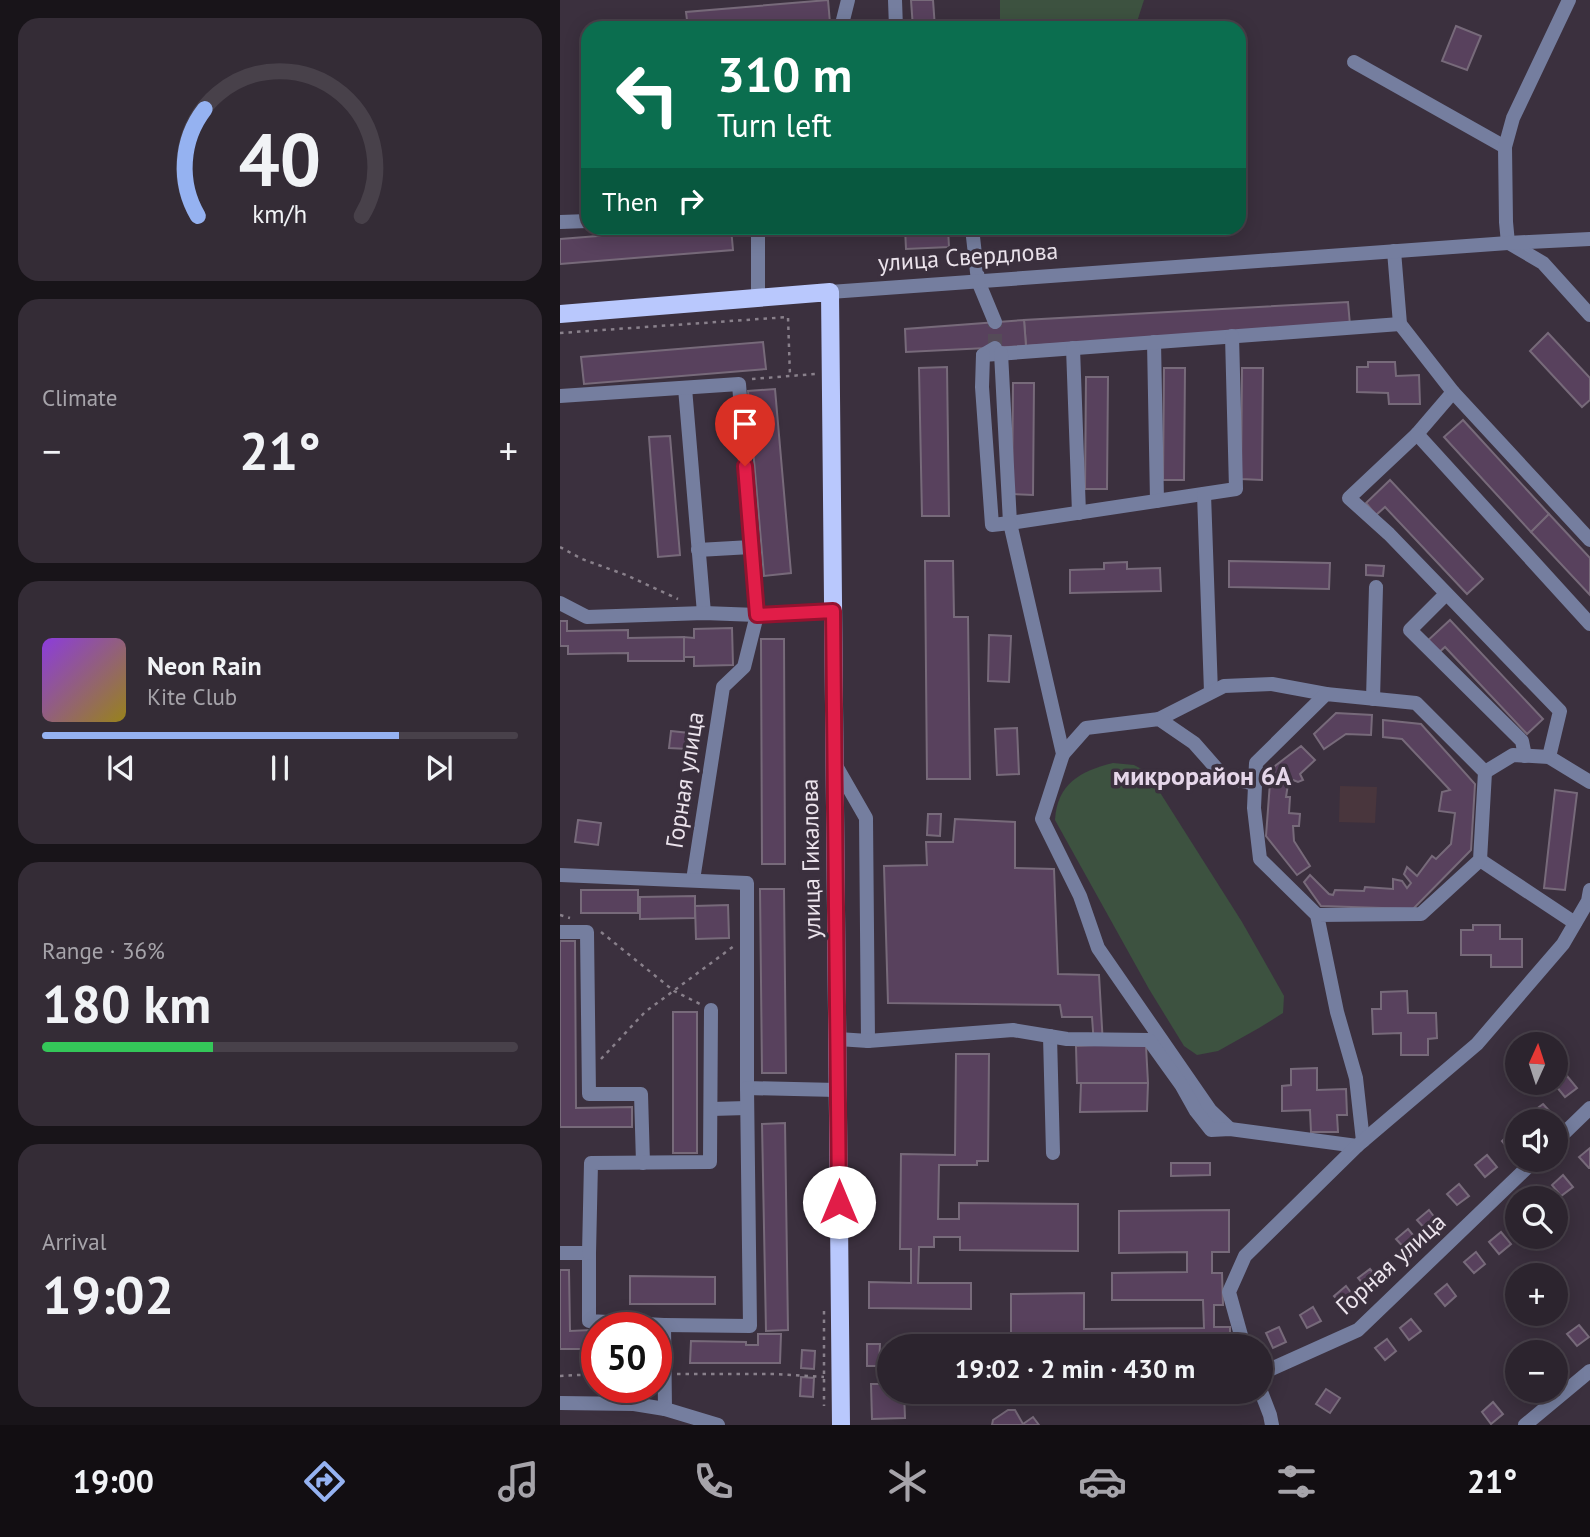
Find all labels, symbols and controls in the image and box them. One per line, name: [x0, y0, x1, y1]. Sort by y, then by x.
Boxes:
text: 310 m: [717, 42, 852, 106]
icon: left: [602, 49, 693, 140]
text: Turn left: [717, 104, 832, 146]
text: 40: [239, 112, 321, 206]
icon: right: [672, 182, 710, 220]
text: Then: [602, 185, 658, 218]
text: km/h: [253, 198, 307, 230]
street label: улица Свердлова: [877, 235, 1059, 278]
text: Climate: [42, 383, 117, 412]
pin: [715, 394, 775, 466]
icon: arrive: [726, 405, 764, 443]
text: 21°: [239, 417, 321, 484]
text: −: [42, 426, 61, 475]
text: +: [499, 426, 518, 475]
text: Neon Rain: [147, 649, 262, 682]
text: Kite Club: [147, 682, 237, 711]
street label: Горная улица: [658, 710, 711, 850]
icon: previous: [102, 749, 140, 787]
icon: pause: [261, 749, 299, 787]
icon: next: [420, 749, 458, 787]
district label: микрорайон 6А: [1113, 759, 1291, 792]
street label: улица Гикалова: [794, 778, 827, 940]
text: Range · 36%: [42, 936, 165, 965]
text: 180 km: [42, 970, 211, 1037]
north arrow: [1505, 1032, 1568, 1096]
map controls: [1505, 1032, 1568, 1403]
button: sound: [1505, 1109, 1568, 1172]
position arrow: [802, 1165, 876, 1239]
button: search: [1505, 1186, 1568, 1249]
street label: Горная улица: [1329, 1206, 1452, 1321]
text: Arrival: [42, 1227, 106, 1256]
text: 19:02: [42, 1261, 174, 1328]
button: +: [1505, 1263, 1568, 1326]
speed limit sign: 50: [581, 1312, 672, 1403]
button: −: [1505, 1340, 1568, 1403]
text: 19:02 · 2 min · 430 m: [955, 1352, 1195, 1385]
icon: directions: [300, 1457, 349, 1506]
icon: music: [494, 1457, 543, 1506]
icon: phone: [689, 1457, 738, 1506]
icon: climate: [883, 1457, 932, 1506]
icon: car: [1078, 1457, 1127, 1506]
icon: filters: [1272, 1457, 1321, 1506]
text: 19:00: [73, 1460, 154, 1502]
text: 21°: [1467, 1460, 1517, 1502]

